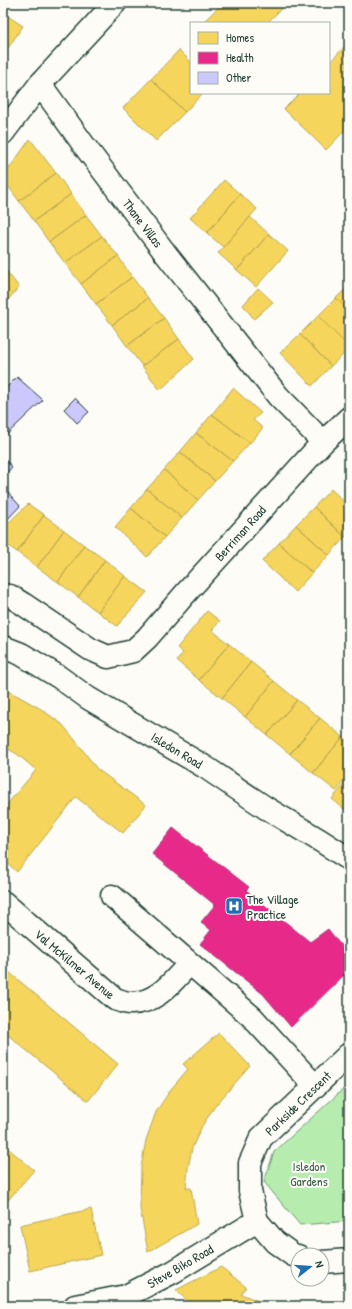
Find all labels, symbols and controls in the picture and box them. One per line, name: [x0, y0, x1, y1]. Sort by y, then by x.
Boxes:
legend: [190, 22, 330, 94]
text: Homes: [226, 29, 254, 46]
text: Health: [226, 49, 253, 66]
text: Other: [226, 69, 252, 86]
street label: Thane Villas: [119, 195, 167, 251]
street label: Berriman Road: [210, 501, 270, 565]
street label: Isledon Road: [148, 728, 206, 772]
place label: The Village Practice: [247, 890, 299, 923]
hospital icon: The Village Practice: [224, 896, 244, 916]
street label: Val McKilmer Avenue: [31, 925, 119, 1003]
street label: Parkside Crescent: [261, 1066, 335, 1139]
park label: Isledon Gardens: [290, 1157, 328, 1190]
street label: Steve Biko Road: [144, 1240, 216, 1292]
north arrow: [290, 1247, 330, 1287]
text: N: [312, 1259, 327, 1269]

